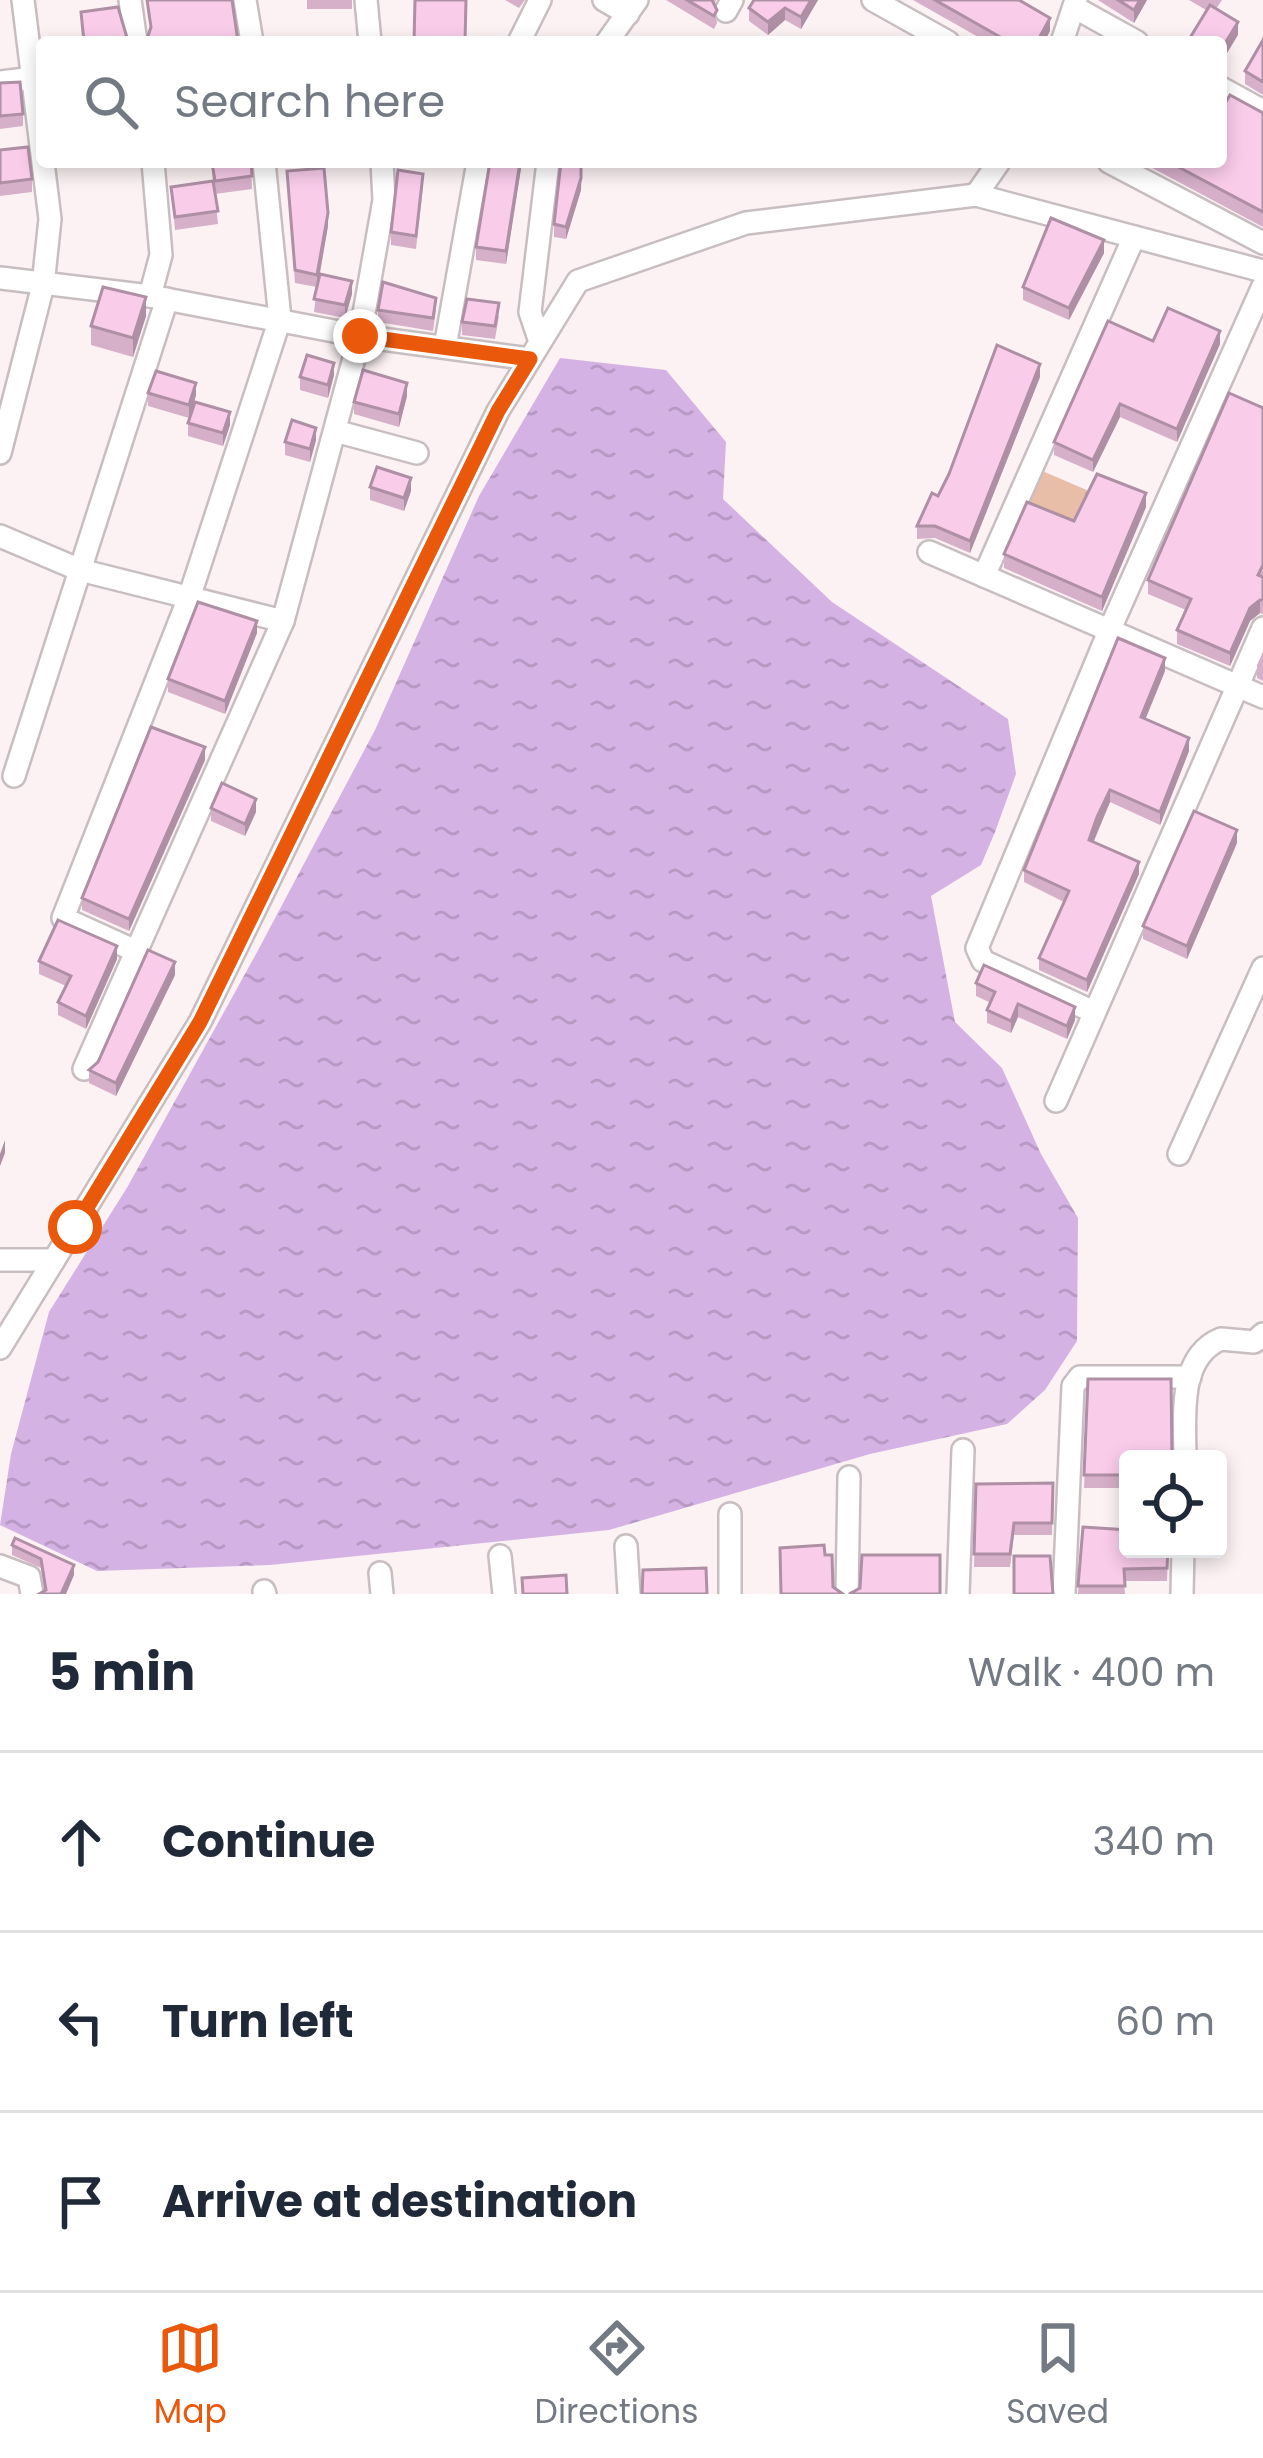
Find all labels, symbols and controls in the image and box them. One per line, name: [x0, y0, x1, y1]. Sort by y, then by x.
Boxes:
search box: [36, 36, 1227, 168]
icon: search: [78, 69, 144, 135]
text: Search here: [174, 70, 445, 133]
route end: [333, 309, 387, 363]
route start: [48, 1200, 102, 1254]
map controls: [1119, 1450, 1227, 1558]
button: locate: [1119, 1450, 1227, 1558]
text: 5 min: [48, 1636, 195, 1708]
text: Walk · 400 m: [968, 1645, 1215, 1700]
icon: ahead: [48, 1809, 114, 1875]
text: Continue: [162, 1810, 375, 1873]
text: 340 m: [1092, 1814, 1215, 1869]
icon: left: [48, 1989, 114, 2055]
text: Turn left: [162, 1990, 354, 2053]
text: 60 m: [1115, 1994, 1215, 2049]
icon: arrive: [48, 2169, 114, 2235]
text: Arrive at destination: [162, 2170, 637, 2233]
tab: Map: [154, 2315, 227, 2437]
tab: Directions: [535, 2315, 698, 2437]
tab: Saved: [1006, 2315, 1109, 2437]

